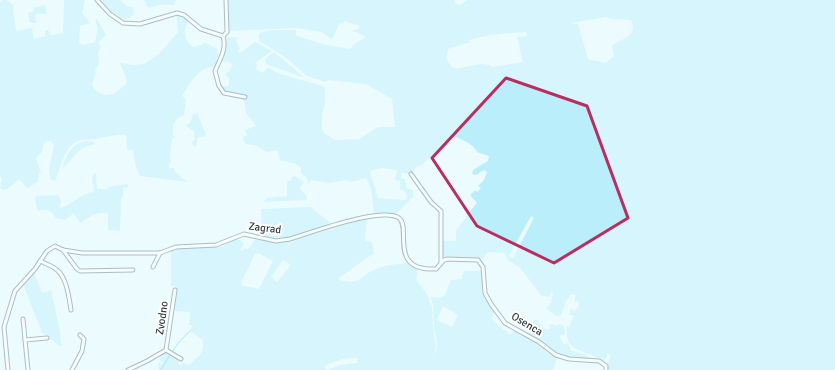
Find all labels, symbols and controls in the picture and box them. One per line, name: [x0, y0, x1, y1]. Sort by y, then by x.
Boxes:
street label: Zagrad: [248, 220, 282, 236]
street label: Zvodno: [153, 300, 171, 336]
street label: Osenca: [509, 310, 545, 339]

